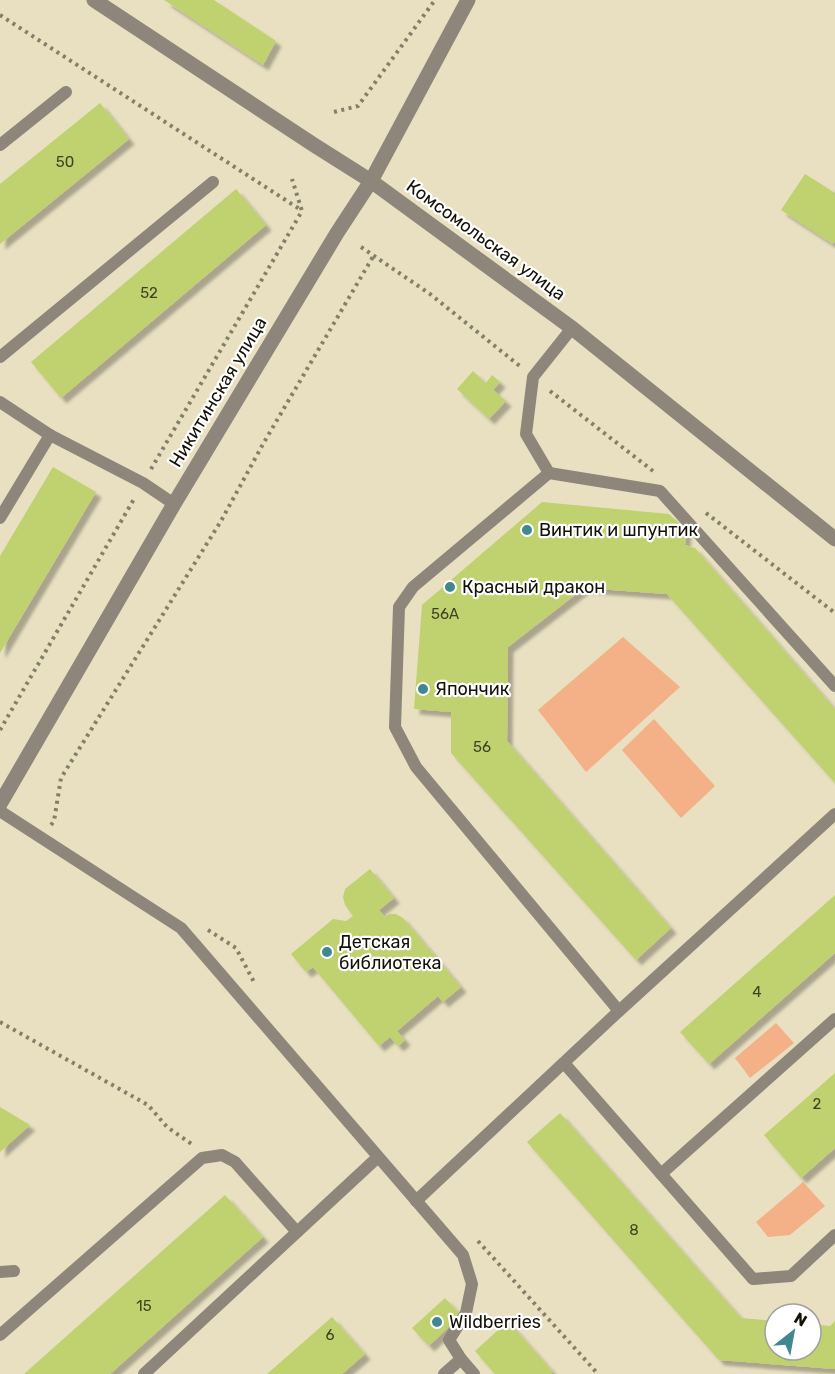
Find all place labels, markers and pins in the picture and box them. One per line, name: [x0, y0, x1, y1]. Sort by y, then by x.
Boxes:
place label: Винтик и шпунтик: [539, 519, 698, 541]
marker: Винтик и шпунтик: [520, 523, 534, 537]
place label: Красный дракон: [462, 576, 605, 598]
marker: Красный дракон: [443, 580, 457, 594]
place label: Япончик: [435, 678, 510, 700]
marker: Япончик: [416, 682, 430, 696]
place label: Детская библиотека: [339, 931, 442, 974]
marker: Детская библиотека: [320, 945, 334, 959]
place label: Wildberries: [449, 1311, 541, 1333]
marker: Wildberries: [430, 1315, 444, 1329]

